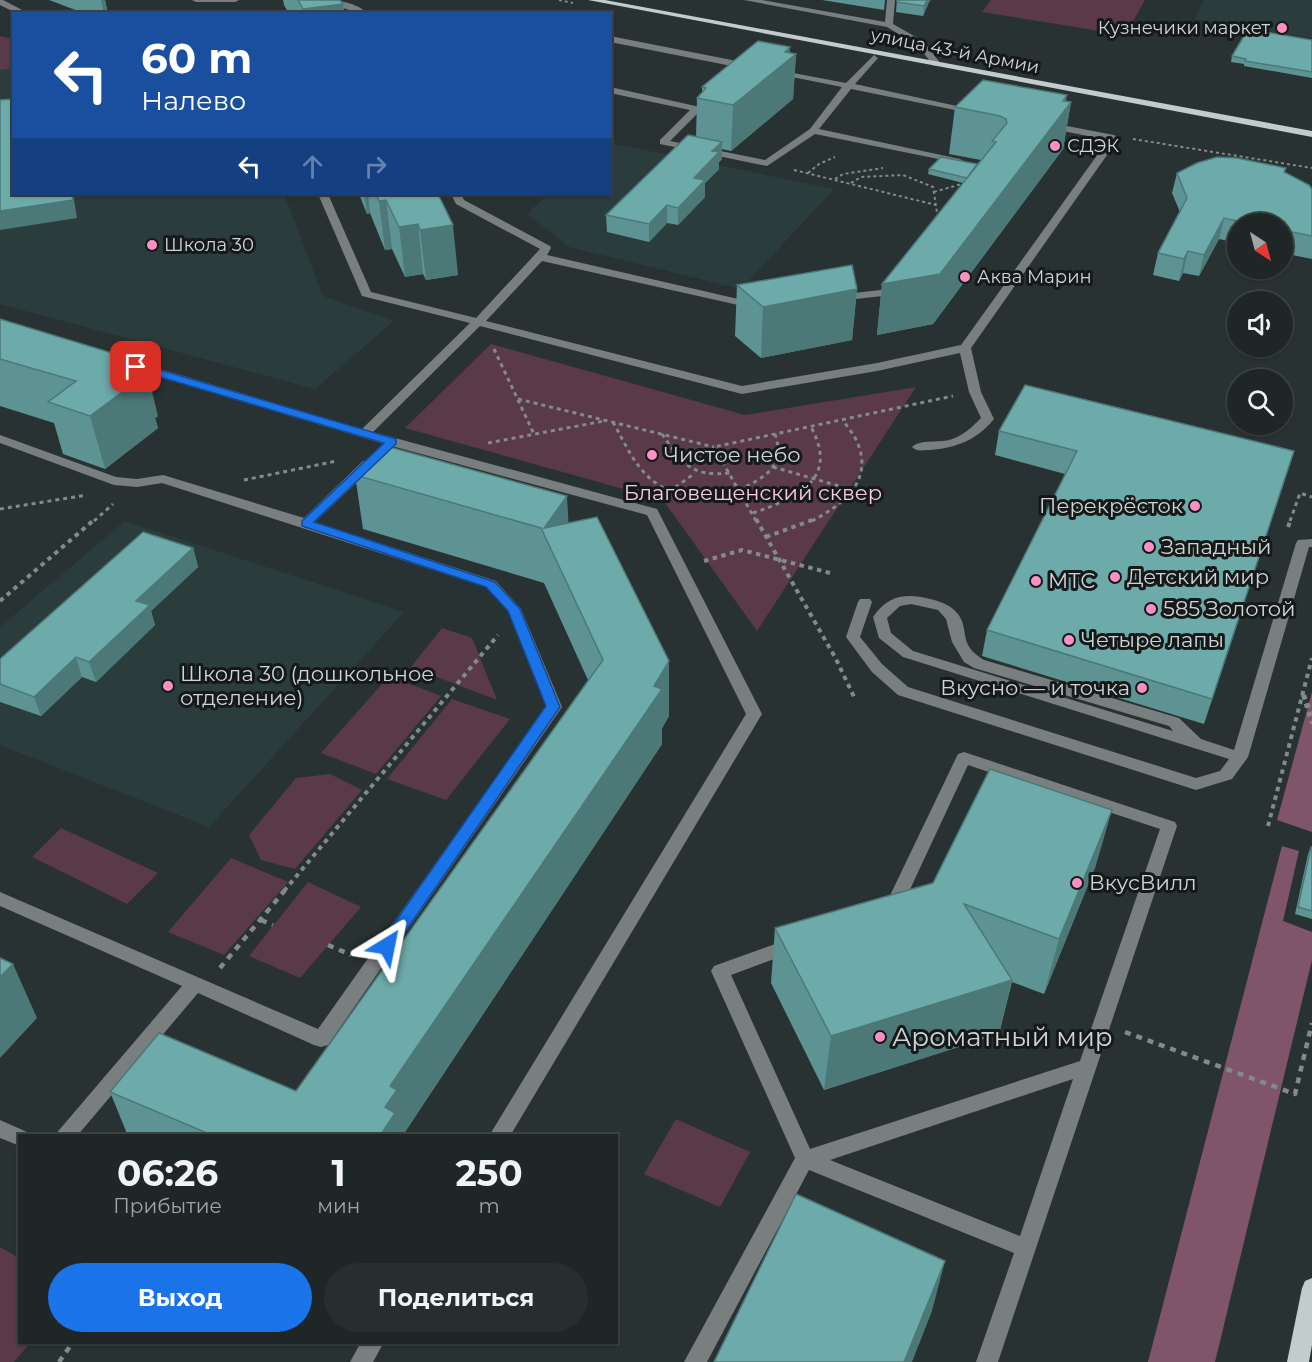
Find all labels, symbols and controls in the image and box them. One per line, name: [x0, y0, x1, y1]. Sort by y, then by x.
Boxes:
place label: Кузнечики маркет: [1098, 17, 1270, 39]
marker: Кузнечики маркет: [1275, 21, 1289, 35]
street label: улица 43-й Армии: [868, 24, 1041, 78]
text: 60 m: [141, 32, 252, 84]
icon: left: [42, 36, 120, 114]
text: Налево: [141, 84, 246, 117]
place label: СДЭК: [1067, 135, 1120, 157]
marker: СДЭК: [1048, 139, 1062, 153]
icon: left: [233, 150, 266, 183]
icon: ahead: [296, 150, 329, 183]
icon: right: [359, 150, 392, 183]
north arrow: [1227, 213, 1293, 279]
map controls: [1227, 213, 1293, 435]
place label: Школа 30: [164, 234, 254, 256]
marker: Школа 30: [145, 238, 159, 252]
place label: Аква Марин: [977, 266, 1092, 288]
marker: Аква Марин: [958, 270, 972, 284]
button: sound: [1227, 291, 1293, 357]
pin: [110, 341, 161, 392]
icon: arrive: [119, 350, 152, 383]
button: search: [1227, 369, 1293, 435]
place label: Чистое небо: [664, 442, 801, 467]
marker: Чистое небо: [645, 448, 659, 462]
park label: Благовещенский сквер: [624, 480, 882, 505]
place label: Перекрёсток: [1039, 493, 1183, 518]
marker: Перекрёсток: [1188, 499, 1202, 513]
place label: Западный: [1161, 534, 1271, 559]
marker: Западный: [1142, 540, 1156, 554]
place label: Детский мир: [1127, 564, 1269, 589]
place label: МТС: [1048, 568, 1095, 593]
marker: Детский мир: [1108, 570, 1122, 584]
marker: МТС: [1029, 574, 1043, 588]
place label: 585 Золотой: [1163, 596, 1295, 621]
marker: 585 Золотой: [1144, 602, 1158, 616]
place label: Четыре лапы: [1081, 627, 1224, 652]
marker: Четыре лапы: [1062, 633, 1076, 647]
place label: Школа 30 (дошкольное отделение): [180, 661, 434, 710]
place label: Вкусно — и точка: [940, 675, 1130, 700]
marker: Школа 30 (дошкольное отделение): [161, 679, 175, 693]
marker: Вкусно — и точка: [1135, 681, 1149, 695]
place label: ВкусВилл: [1089, 870, 1196, 895]
marker: ВкусВилл: [1070, 876, 1084, 890]
position arrow: [355, 914, 419, 978]
place label: Ароматный мир: [892, 1021, 1113, 1053]
marker: Ароматный мир: [873, 1030, 887, 1044]
text: 06:26: [117, 1151, 218, 1195]
text: 1: [332, 1151, 346, 1195]
text: 250: [456, 1151, 523, 1195]
text: Прибытие: [113, 1194, 222, 1218]
text: мин: [317, 1194, 360, 1218]
text: m: [478, 1194, 500, 1218]
button: Выход: [48, 1263, 312, 1332]
button: Поделиться: [324, 1263, 588, 1332]

